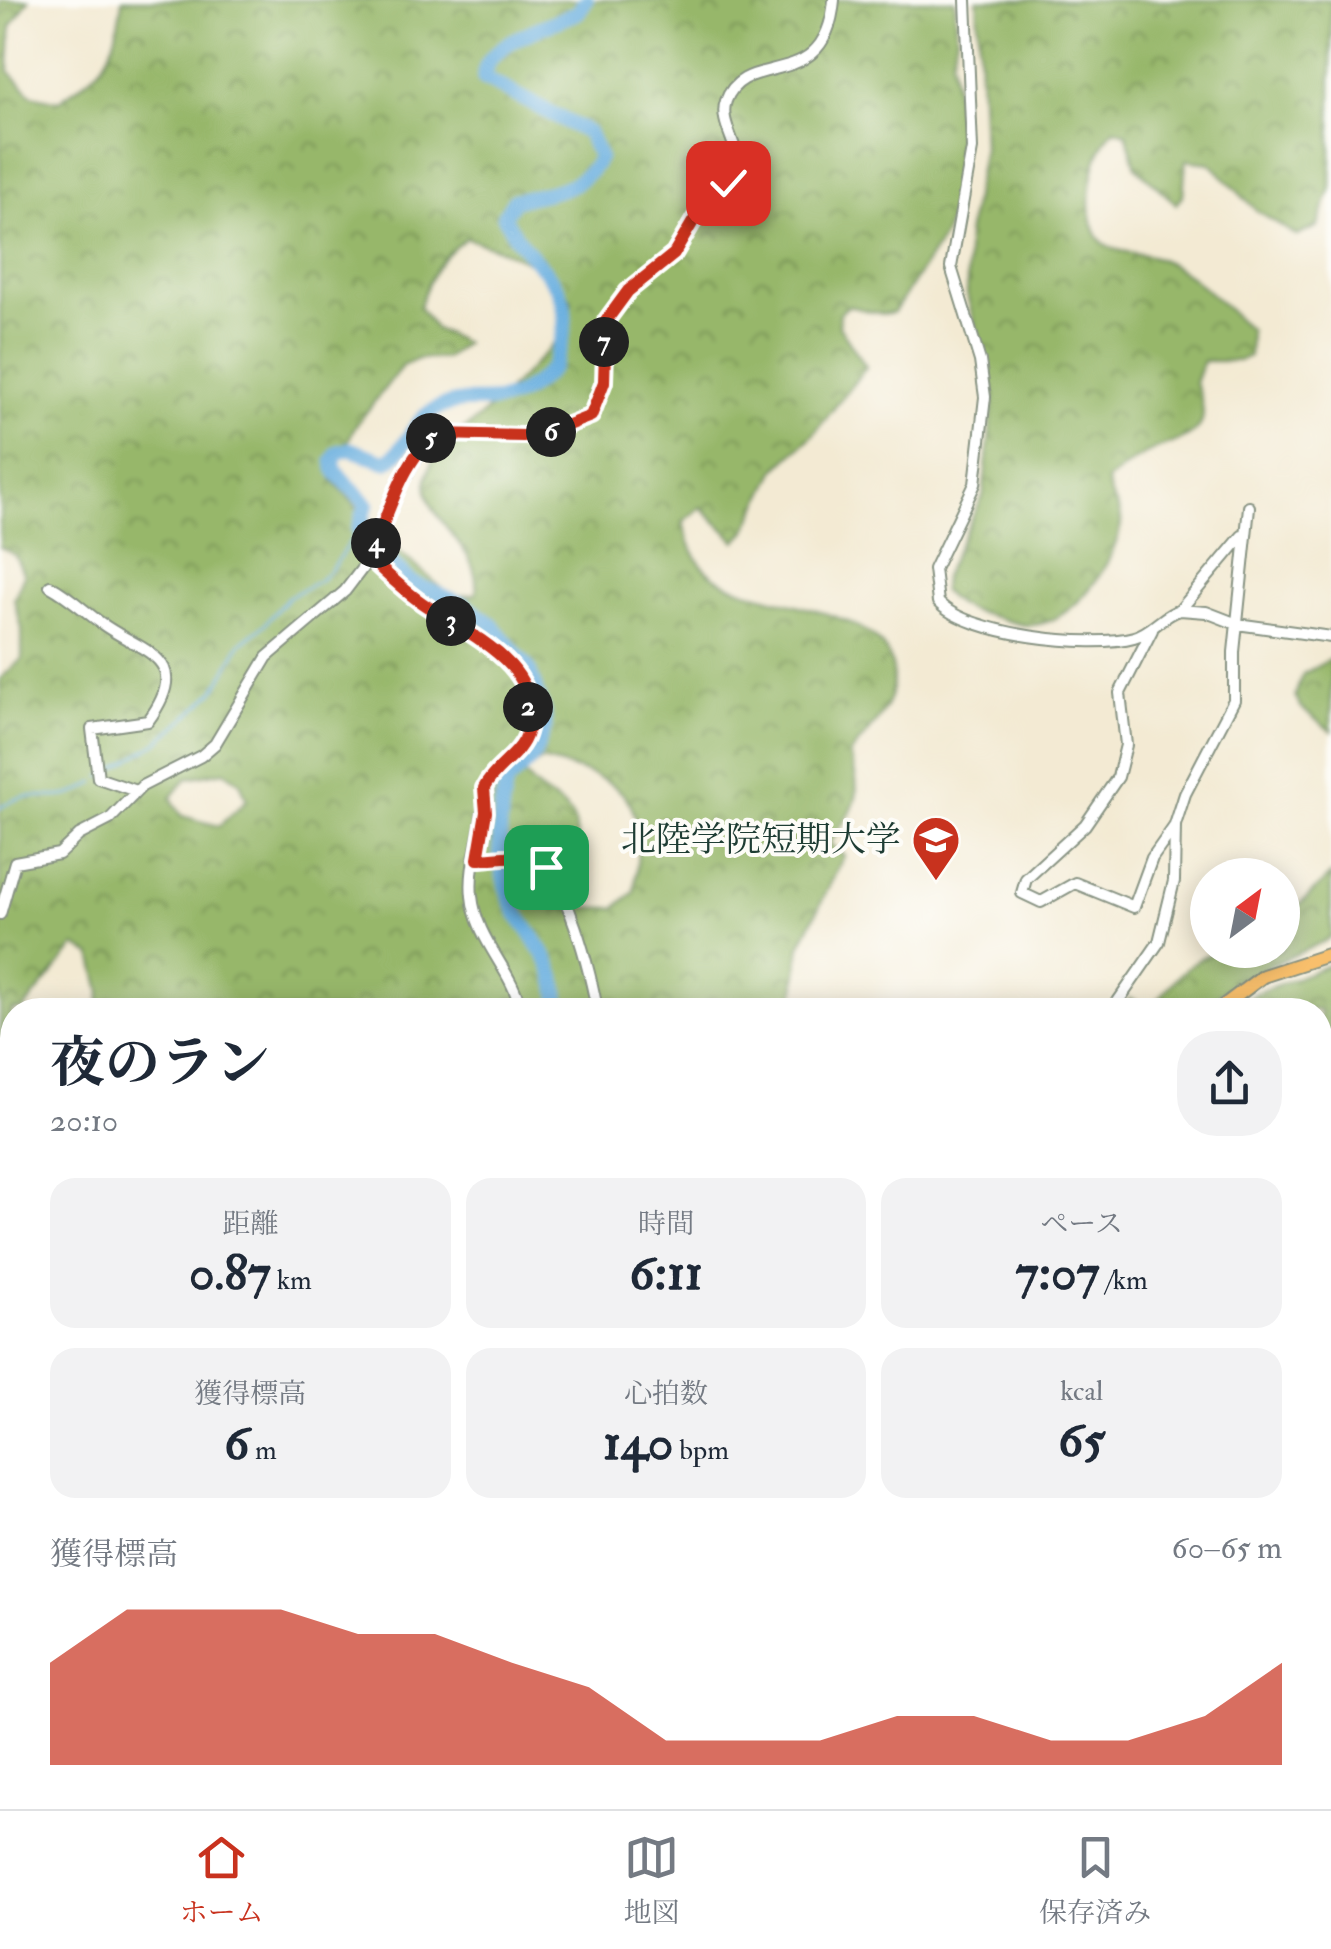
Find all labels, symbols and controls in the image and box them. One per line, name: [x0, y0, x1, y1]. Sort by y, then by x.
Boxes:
pin: [686, 141, 771, 226]
icon: check: [701, 156, 756, 211]
pin: 7: [579, 317, 629, 367]
text: 7: [598, 324, 610, 359]
pin: 6: [526, 407, 576, 457]
pin: 5: [406, 413, 456, 463]
text: 6: [544, 414, 558, 449]
text: 5: [425, 420, 437, 455]
pin: 4: [351, 518, 401, 568]
text: 4: [368, 525, 384, 560]
pin: 3: [426, 596, 476, 646]
text: 3: [446, 603, 456, 638]
pin: 2: [503, 682, 553, 732]
text: 2: [521, 689, 535, 724]
school or university icon: 北陸学院短期大学: [910, 814, 962, 882]
place label: 北陸学院短期大学: [621, 818, 901, 862]
pin: [504, 825, 589, 910]
icon: arrive: [519, 840, 574, 895]
north arrow: [1190, 858, 1300, 968]
map controls: [1190, 858, 1300, 968]
text: 夜のラン: [50, 1029, 270, 1098]
button: share: [1177, 1031, 1282, 1136]
text: 20:10: [50, 1101, 118, 1141]
text: 距離: [222, 1207, 278, 1242]
text: 時間: [638, 1207, 694, 1242]
text: ペース: [1040, 1207, 1123, 1242]
text: 0.87: [189, 1242, 271, 1305]
text: 6:11: [629, 1242, 703, 1305]
text: 7:07: [1016, 1242, 1100, 1305]
text: km: [271, 1263, 312, 1298]
text: /km: [1100, 1263, 1148, 1298]
text: kcal: [1060, 1374, 1103, 1409]
text: 獲得標高: [194, 1377, 306, 1412]
text: 心拍数: [624, 1377, 708, 1412]
text: 65: [1058, 1409, 1105, 1472]
text: 6: [224, 1412, 249, 1475]
text: 140: [603, 1412, 673, 1475]
text: m: [249, 1433, 277, 1468]
text: bpm: [673, 1433, 729, 1468]
text: 60–65 m: [1172, 1528, 1282, 1568]
text: 獲得標高: [50, 1535, 178, 1575]
tab: ホーム: [180, 1830, 264, 1931]
tab: 地図: [623, 1830, 679, 1931]
tab: 保存済み: [1039, 1830, 1151, 1931]

